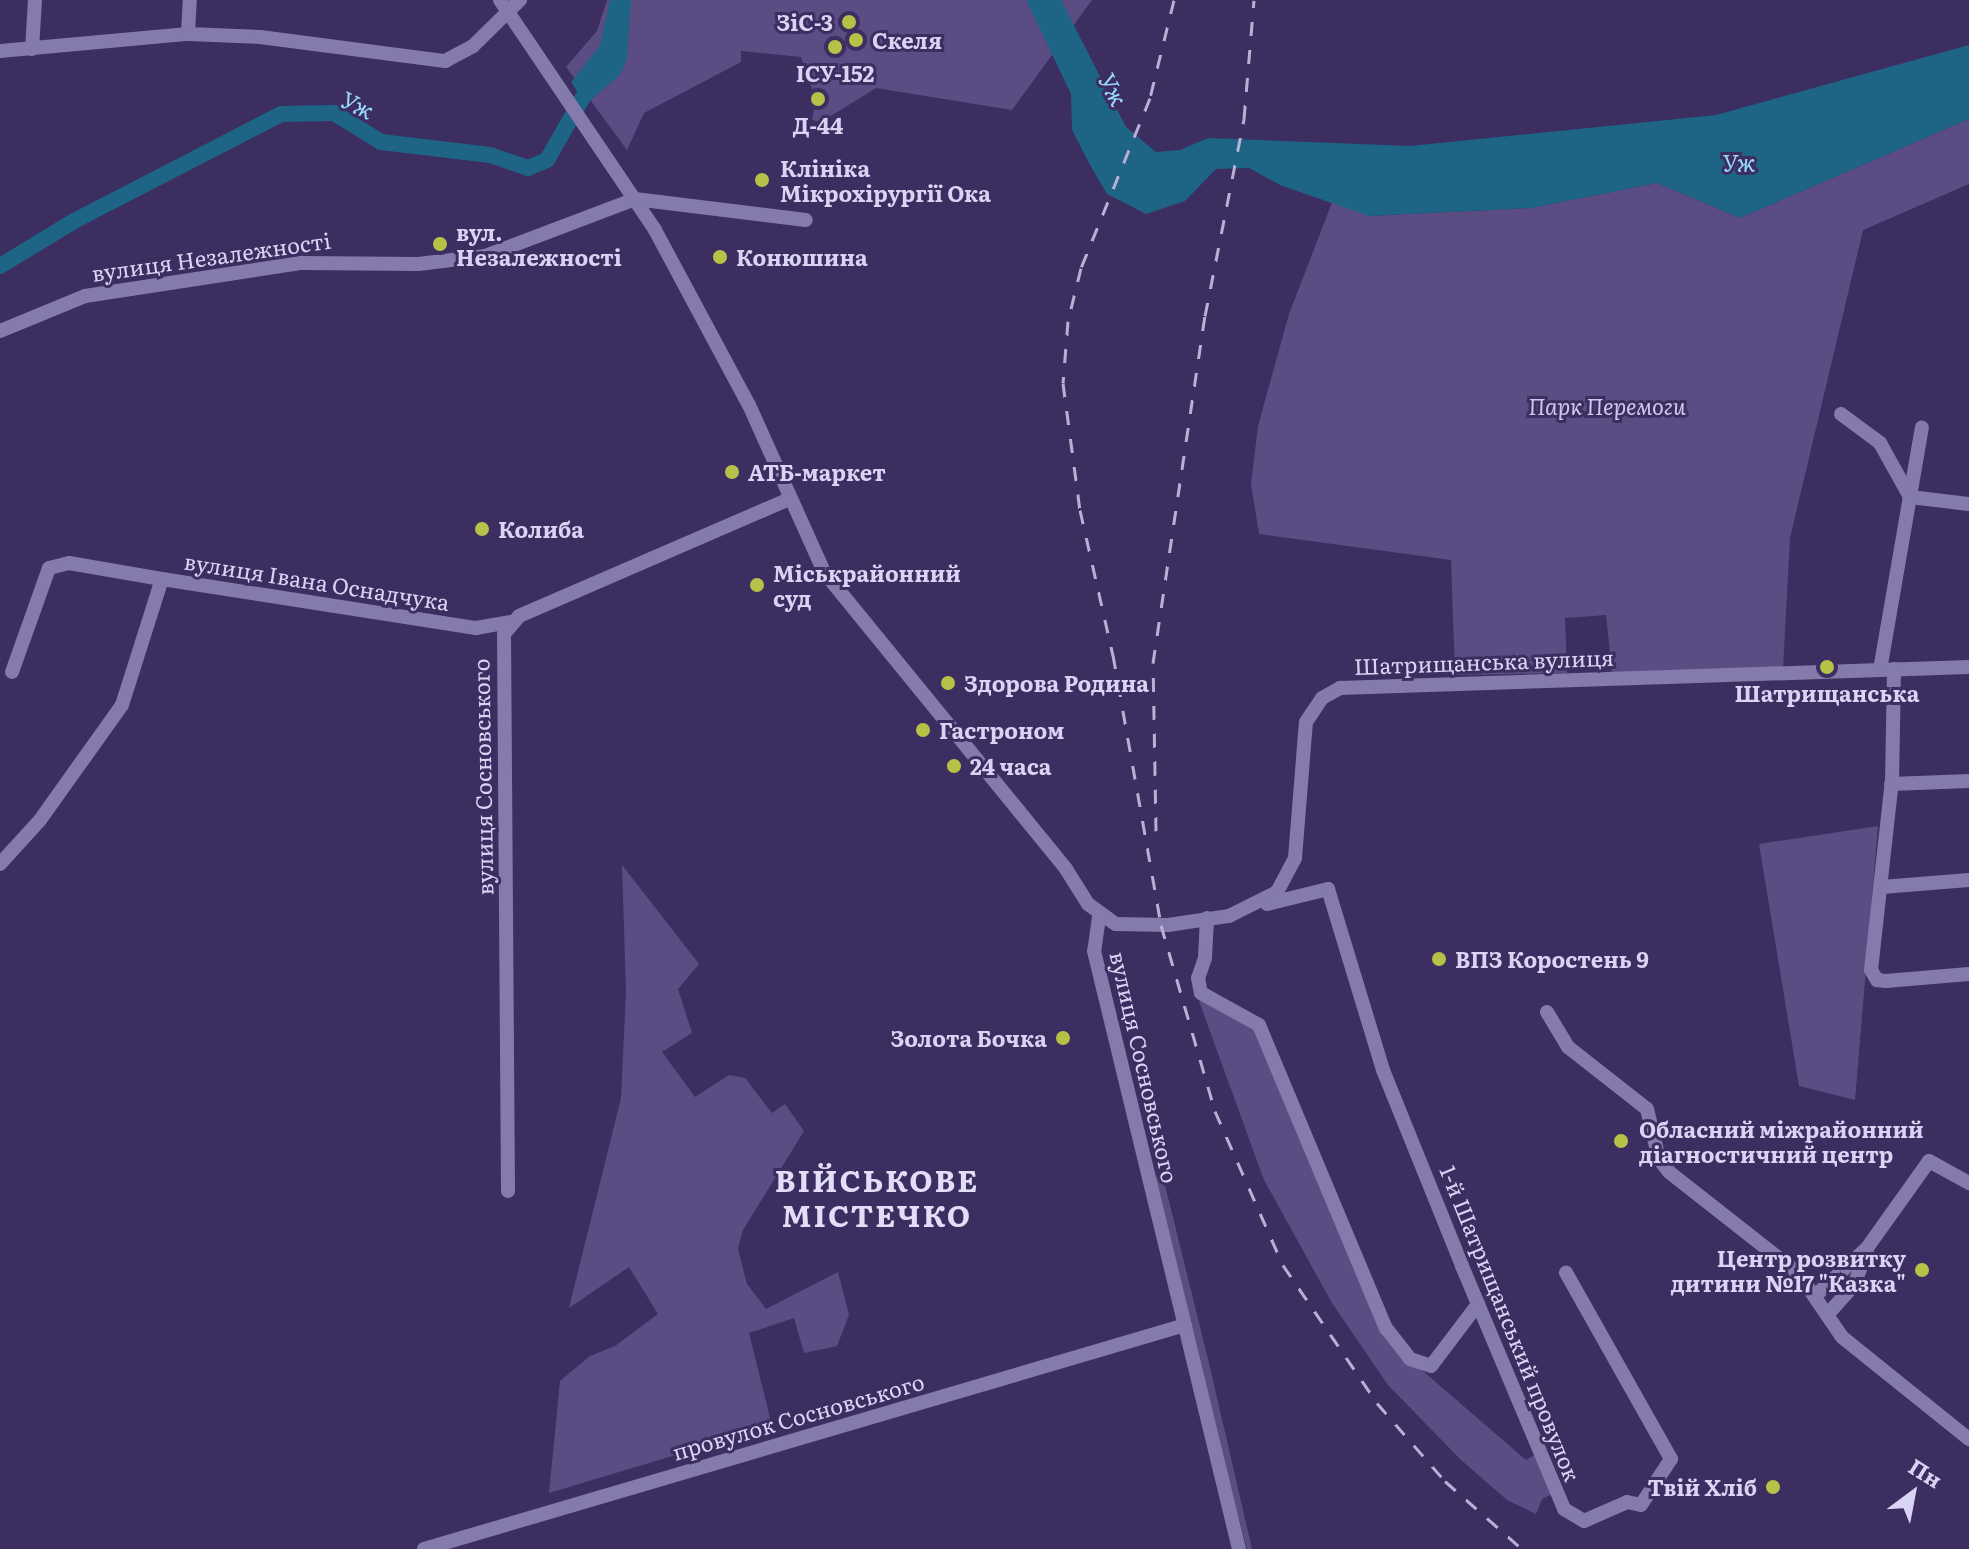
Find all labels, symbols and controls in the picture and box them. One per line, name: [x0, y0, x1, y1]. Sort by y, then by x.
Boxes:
place label: ЗіС-3: [777, 9, 833, 35]
marker: ЗіС-3: [840, 13, 858, 31]
place label: Скеля: [872, 27, 942, 53]
marker: Скеля: [847, 31, 865, 49]
marker: ІСУ-152: [826, 38, 844, 56]
place label: ІСУ-152: [796, 60, 874, 86]
water label: Уж: [1094, 68, 1134, 110]
water label: Уж: [337, 84, 379, 124]
marker: Д-44: [809, 90, 827, 108]
place label: Д-44: [793, 112, 843, 138]
water label: Уж: [1723, 148, 1755, 176]
place label: Клініка Мікрохірургії Ока: [780, 154, 991, 206]
marker: Клініка Мікрохірургії Ока: [751, 169, 773, 191]
place label: вул. Незалежності: [456, 218, 622, 270]
street label: вулиця Незалежності: [90, 226, 332, 286]
marker: вул. Незалежності: [431, 235, 449, 253]
place label: Конюшина: [736, 244, 868, 270]
marker: Конюшина: [711, 248, 729, 266]
park label: Парк Перемоги: [1528, 393, 1686, 419]
place label: АТБ-маркет: [748, 459, 886, 485]
marker: АТБ-маркет: [723, 463, 741, 481]
place label: Колиба: [498, 516, 584, 542]
marker: Колиба: [473, 520, 491, 538]
street label: вулиця Івана Оснадчука: [182, 547, 452, 615]
place label: Міськрайонний суд: [773, 559, 961, 610]
marker: Міськрайонний суд: [748, 576, 766, 594]
street label: Шатрищанська вулиця: [1354, 643, 1614, 679]
street label: вулиця Сосновського: [467, 658, 497, 896]
marker: Шатрищанська: [1818, 658, 1836, 676]
place label: Здорова Родина: [964, 670, 1149, 696]
marker: Здорова Родина: [939, 674, 957, 692]
place label: Шатрищанська: [1735, 680, 1919, 706]
place label: Гастроном: [939, 717, 1064, 743]
marker: Гастроном: [914, 721, 932, 739]
place label: 24 часа: [970, 753, 1052, 779]
marker: 24 часа: [945, 757, 963, 775]
place label: ВПЗ Коростень 9: [1455, 946, 1649, 972]
street label: вулиця Сосновського: [1106, 949, 1184, 1185]
marker: ВПЗ Коростень 9: [1430, 950, 1448, 968]
place label: Золота Бочка: [891, 1025, 1047, 1051]
marker: Золота Бочка: [1054, 1029, 1072, 1047]
place label: Обласний міжрайонний діагностичний центр: [1639, 1115, 1924, 1166]
marker: Обласний міжрайонний діагностичний центр: [1610, 1130, 1632, 1152]
district label: ВІЙСЬКОВЕ МІСТЕЧКО: [775, 1161, 979, 1232]
street label: 1-й Шатрищанський провулок: [1435, 1161, 1587, 1485]
place label: Центр розвитку дитини №17 "Казка": [1671, 1244, 1906, 1296]
marker: Центр розвитку дитини №17 "Казка": [1913, 1261, 1931, 1279]
street label: провулок Сосновського: [669, 1367, 927, 1465]
text: Пн: [1903, 1449, 1949, 1495]
north arrow: [1873, 1453, 1953, 1533]
place label: Твій Хліб: [1648, 1474, 1757, 1500]
marker: Твій Хліб: [1764, 1478, 1782, 1496]

